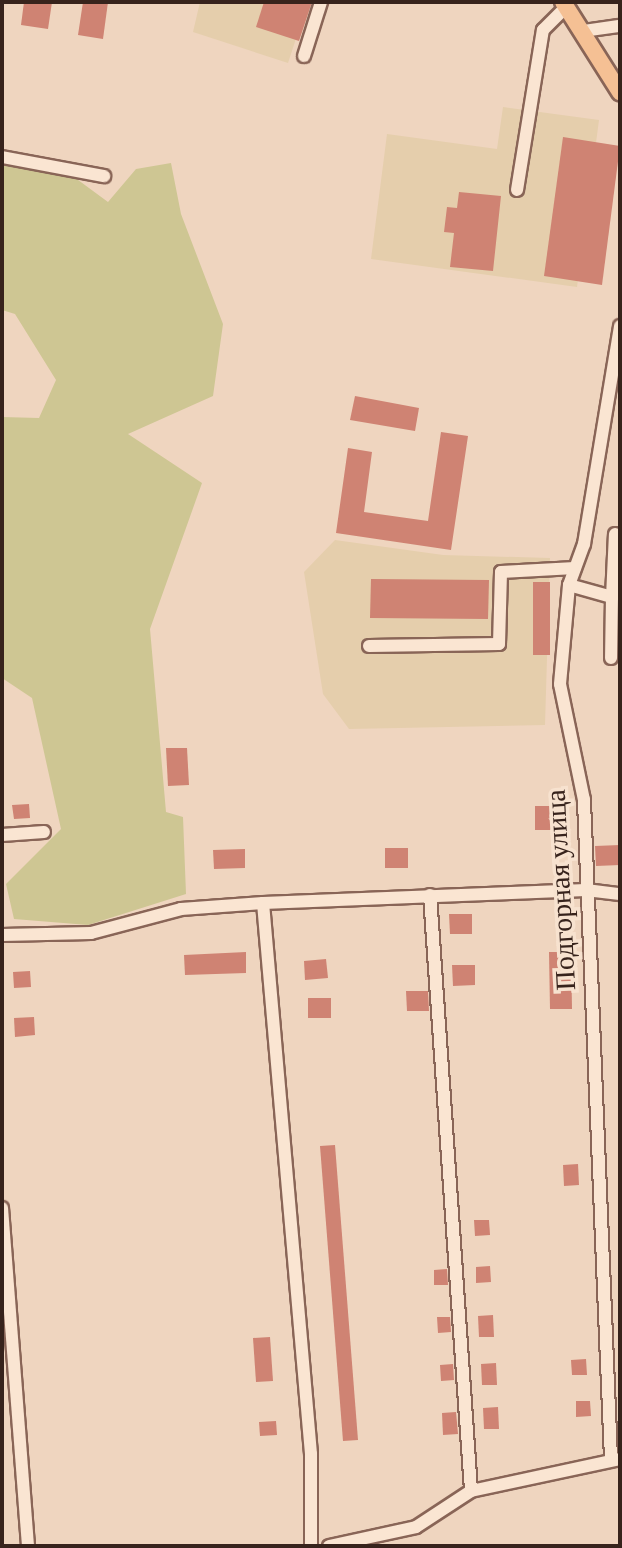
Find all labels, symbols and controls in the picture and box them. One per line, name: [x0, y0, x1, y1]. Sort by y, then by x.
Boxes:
street label: Подгорная улица: [539, 789, 583, 991]

